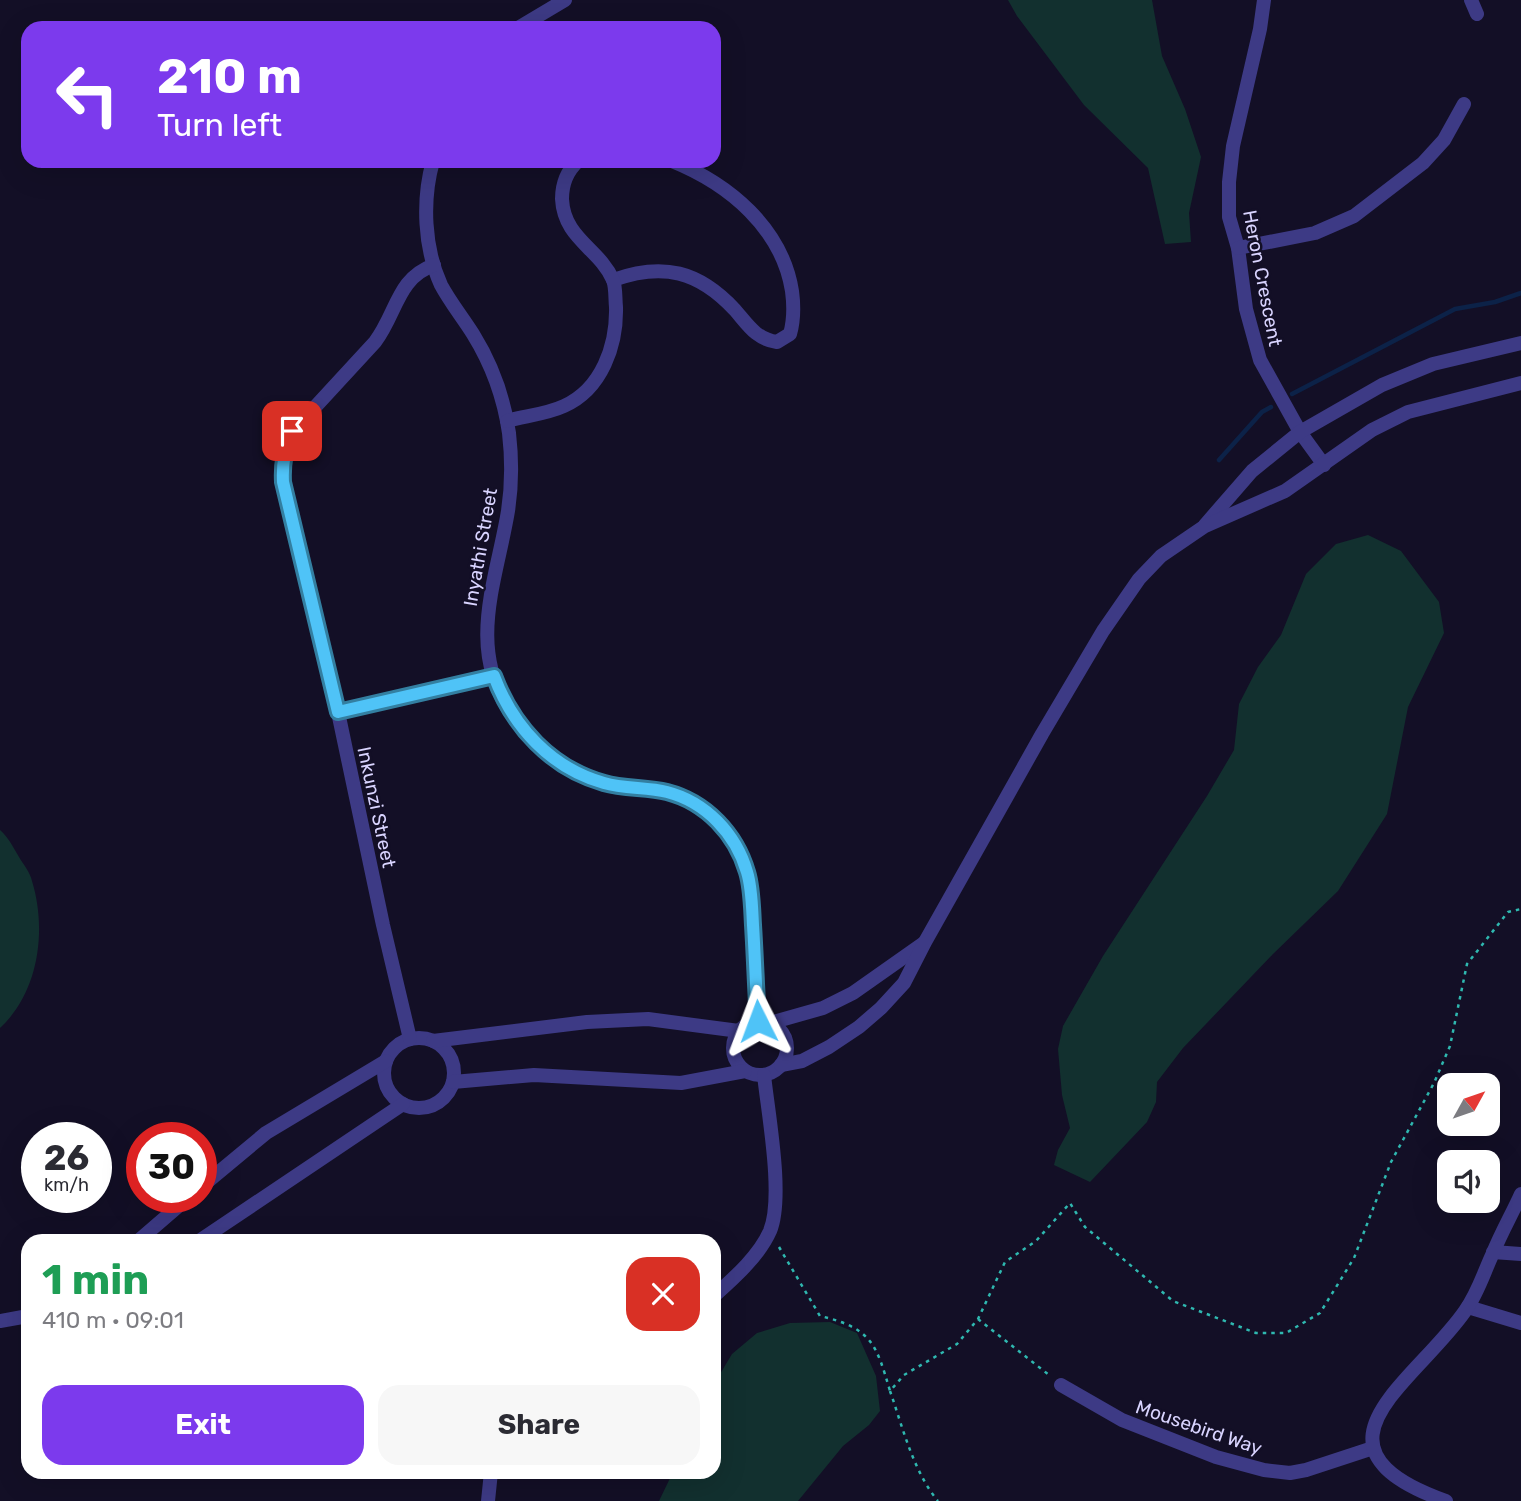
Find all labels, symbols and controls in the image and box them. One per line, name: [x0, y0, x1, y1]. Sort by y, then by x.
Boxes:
text: 210 m: [157, 47, 302, 105]
icon: left: [42, 49, 133, 140]
text: Turn left: [157, 106, 282, 144]
street label: Heron Crescent: [1238, 208, 1287, 349]
pin: [262, 401, 322, 461]
icon: arrive: [273, 412, 311, 450]
street label: Inyathi Street: [459, 485, 502, 608]
street label: Inkunzi Street: [352, 744, 401, 870]
position arrow: [721, 984, 795, 1058]
north arrow: [1437, 1073, 1500, 1136]
map controls: [1437, 1073, 1500, 1213]
speed limit sign: 30: [126, 1122, 217, 1213]
text: 26: [44, 1137, 89, 1179]
button: sound: [1437, 1150, 1500, 1213]
text: km/h: [44, 1174, 89, 1196]
text: 1 min: [42, 1255, 149, 1305]
button: close: [626, 1257, 700, 1331]
text: 410 m · 09:01: [42, 1306, 184, 1334]
button: Exit: [42, 1385, 364, 1465]
button: Share: [378, 1385, 700, 1465]
street label: Mousebird Way: [1133, 1395, 1265, 1460]

